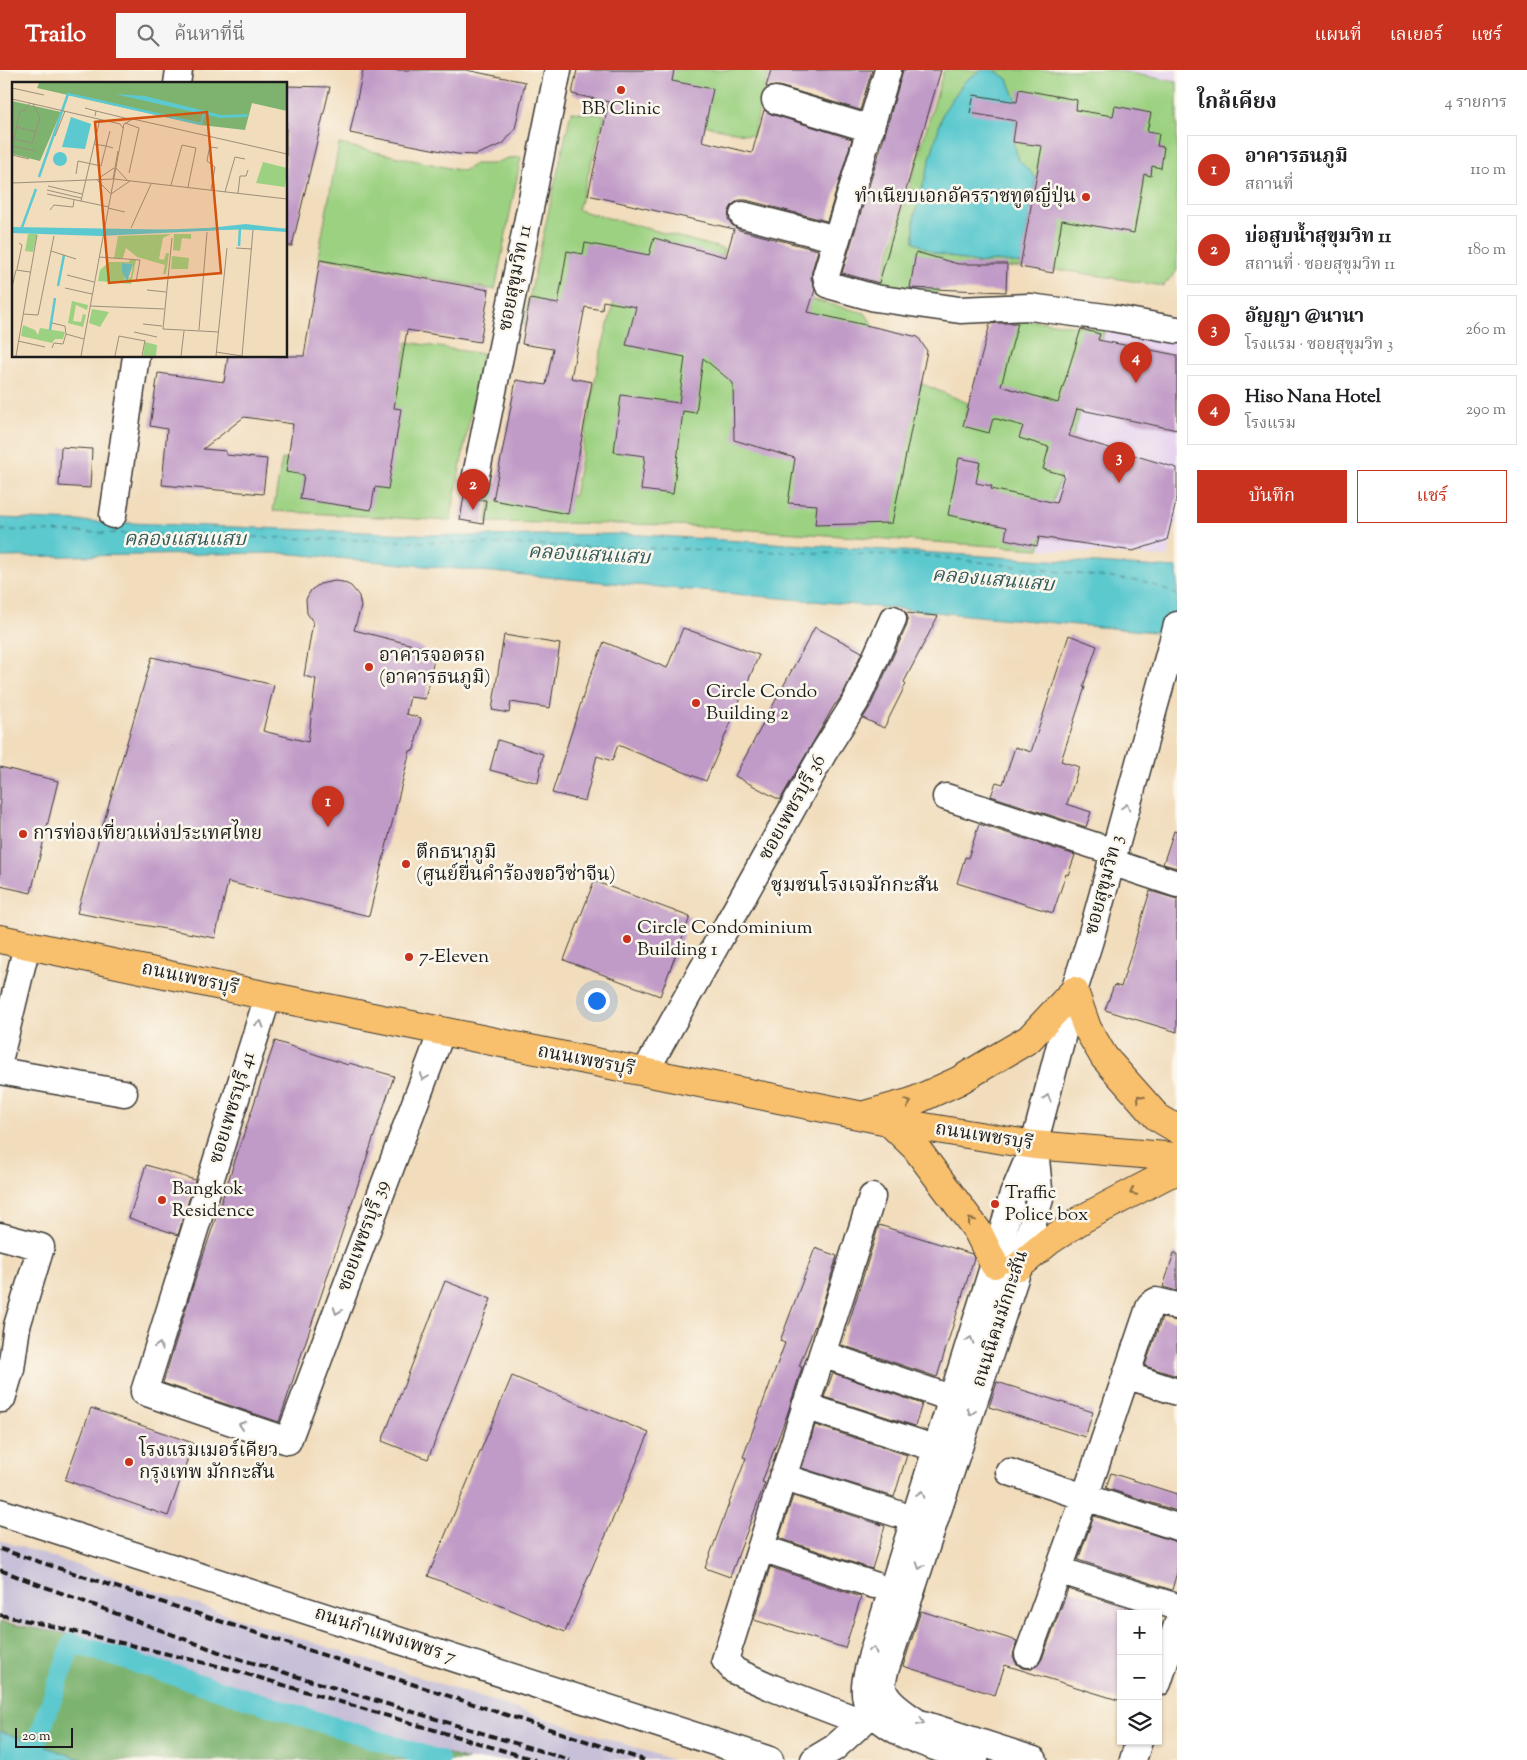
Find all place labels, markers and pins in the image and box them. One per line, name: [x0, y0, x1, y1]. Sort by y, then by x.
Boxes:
marker: BB Clinic: [615, 84, 627, 96]
place label: BB Clinic: [581, 96, 661, 123]
place label: ทำเนียบเอกอัครราชทูตญี่ปุ่น: [855, 181, 1076, 211]
marker: ทำเนียบเอกอัครราชทูตญี่ปุ่น: [1080, 191, 1092, 203]
pin: 4: [1120, 342, 1152, 383]
pin: 3: [1103, 442, 1135, 483]
pin: 2: [457, 469, 489, 510]
place label: อาคารจอดรถ (อาคารธนภูมิ): [379, 643, 491, 692]
marker: อาคารจอดรถ (อาคารธนภูมิ): [363, 661, 375, 673]
place label: Circle Condo Building 2: [706, 679, 817, 728]
marker: Circle Condo Building 2: [690, 697, 702, 709]
pin: 1: [312, 786, 344, 827]
place label: การท่องเที่ยวแห่งประเทศไทย: [33, 818, 262, 848]
marker: การท่องเที่ยวแห่งประเทศไทย: [17, 828, 29, 840]
place label: ตึกธนาภูมิ (ศูนย์ยื่นคำร้องขอวีซ่าจีน): [416, 840, 616, 889]
marker: ตึกธนาภูมิ (ศูนย์ยื่นคำร้องขอวีซ่าจีน): [400, 858, 412, 870]
place label: Circle Condominium Building 1: [637, 915, 813, 964]
marker: Circle Condominium Building 1: [621, 933, 633, 945]
place label: 7-Eleven: [419, 944, 489, 971]
marker: 7-Eleven: [403, 951, 415, 963]
place label: Bangkok Residence: [172, 1176, 255, 1225]
place label: Traffic Police box: [1005, 1180, 1088, 1229]
marker: Bangkok Residence: [156, 1194, 168, 1206]
marker: Traffic Police box: [989, 1198, 1001, 1210]
place label: โรงแรมเมอร์เคียว กรุงเทพ มักกะสัน: [138, 1435, 278, 1487]
marker: โรงแรมเมอร์เคียว กรุงเทพ มักกะสัน: [123, 1456, 135, 1468]

